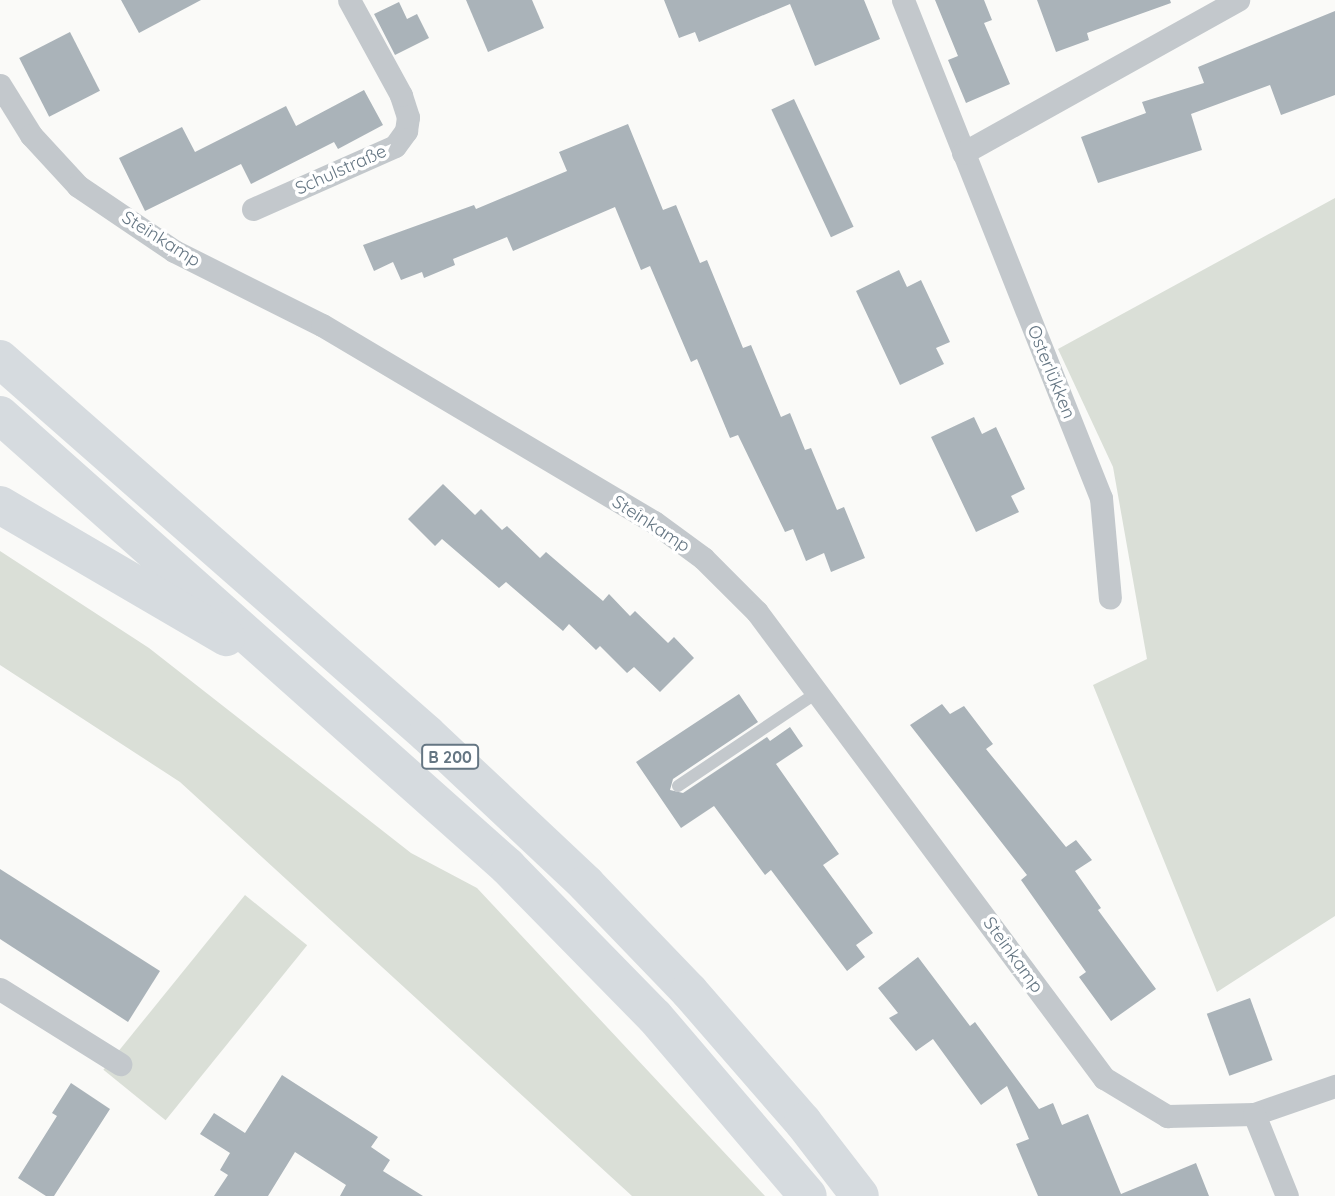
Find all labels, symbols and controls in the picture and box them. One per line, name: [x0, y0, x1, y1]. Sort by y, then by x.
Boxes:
street label: Schulstraße: [292, 140, 390, 200]
street label: Steinkamp: [118, 206, 204, 272]
street label: Osterlükken: [1022, 322, 1080, 422]
street label: Steinkamp: [608, 491, 694, 557]
road number: B 200: [420, 744, 480, 770]
street label: Steinkamp: [978, 913, 1048, 997]

